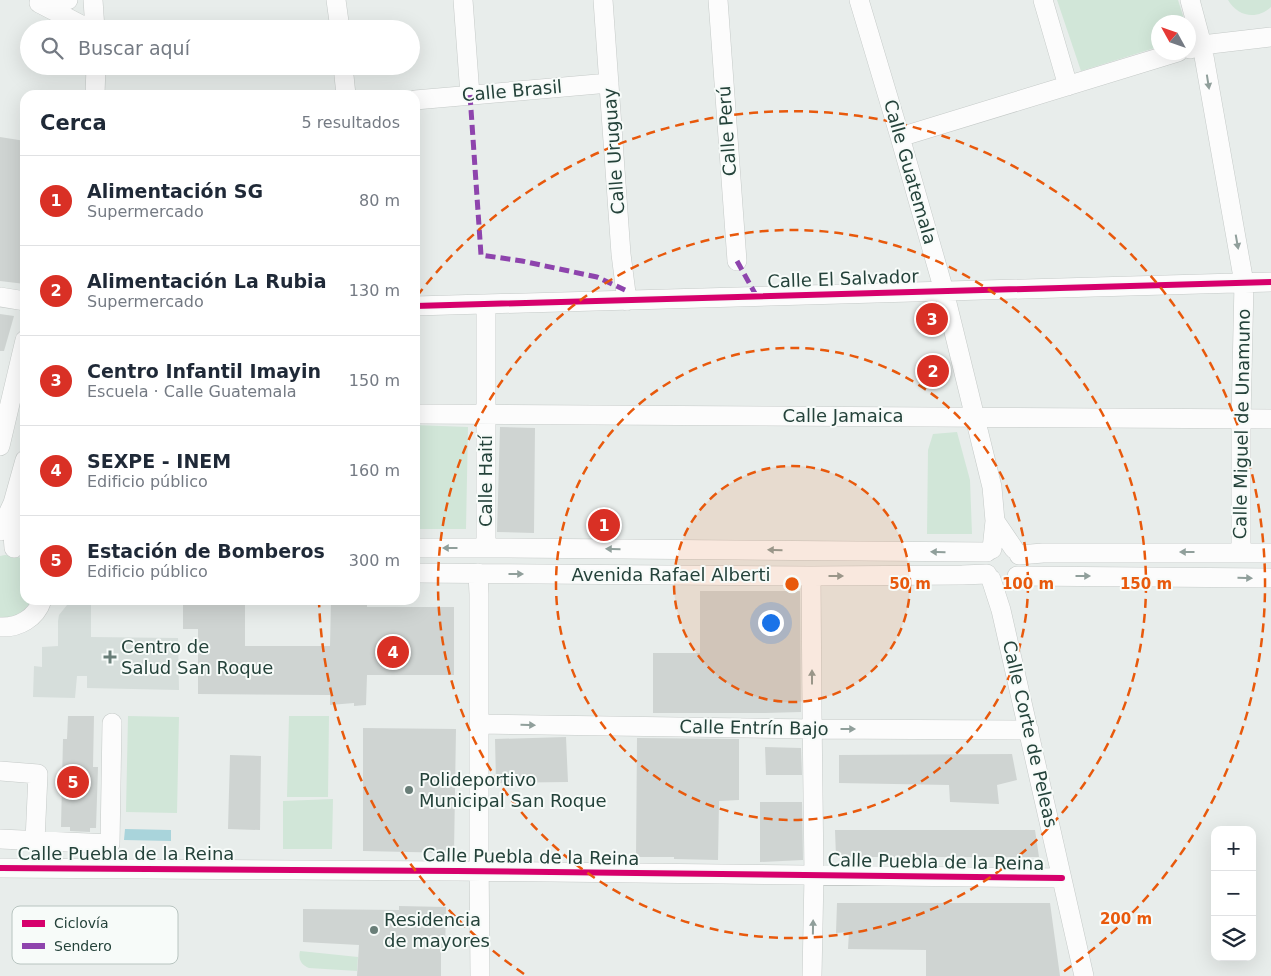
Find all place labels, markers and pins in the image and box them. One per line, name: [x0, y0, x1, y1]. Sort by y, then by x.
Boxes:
pin: 3: [916, 300, 948, 338]
pin: 2: [917, 352, 949, 390]
pin: 1: [588, 506, 620, 544]
centre of rings: [783, 575, 801, 593]
pin: 4: [377, 633, 409, 671]
place label: Centro de Salud San Roque: [121, 636, 273, 678]
marker: Centro de Salud San Roque: [103, 650, 117, 664]
pin: 5: [57, 763, 89, 801]
place label: Polideportivo Municipal San Roque: [419, 769, 607, 811]
marker: Polideportivo Municipal San Roque: [403, 784, 415, 796]
place label: Residencia de mayores: [384, 909, 490, 951]
marker: Residencia de mayores: [368, 924, 380, 936]

